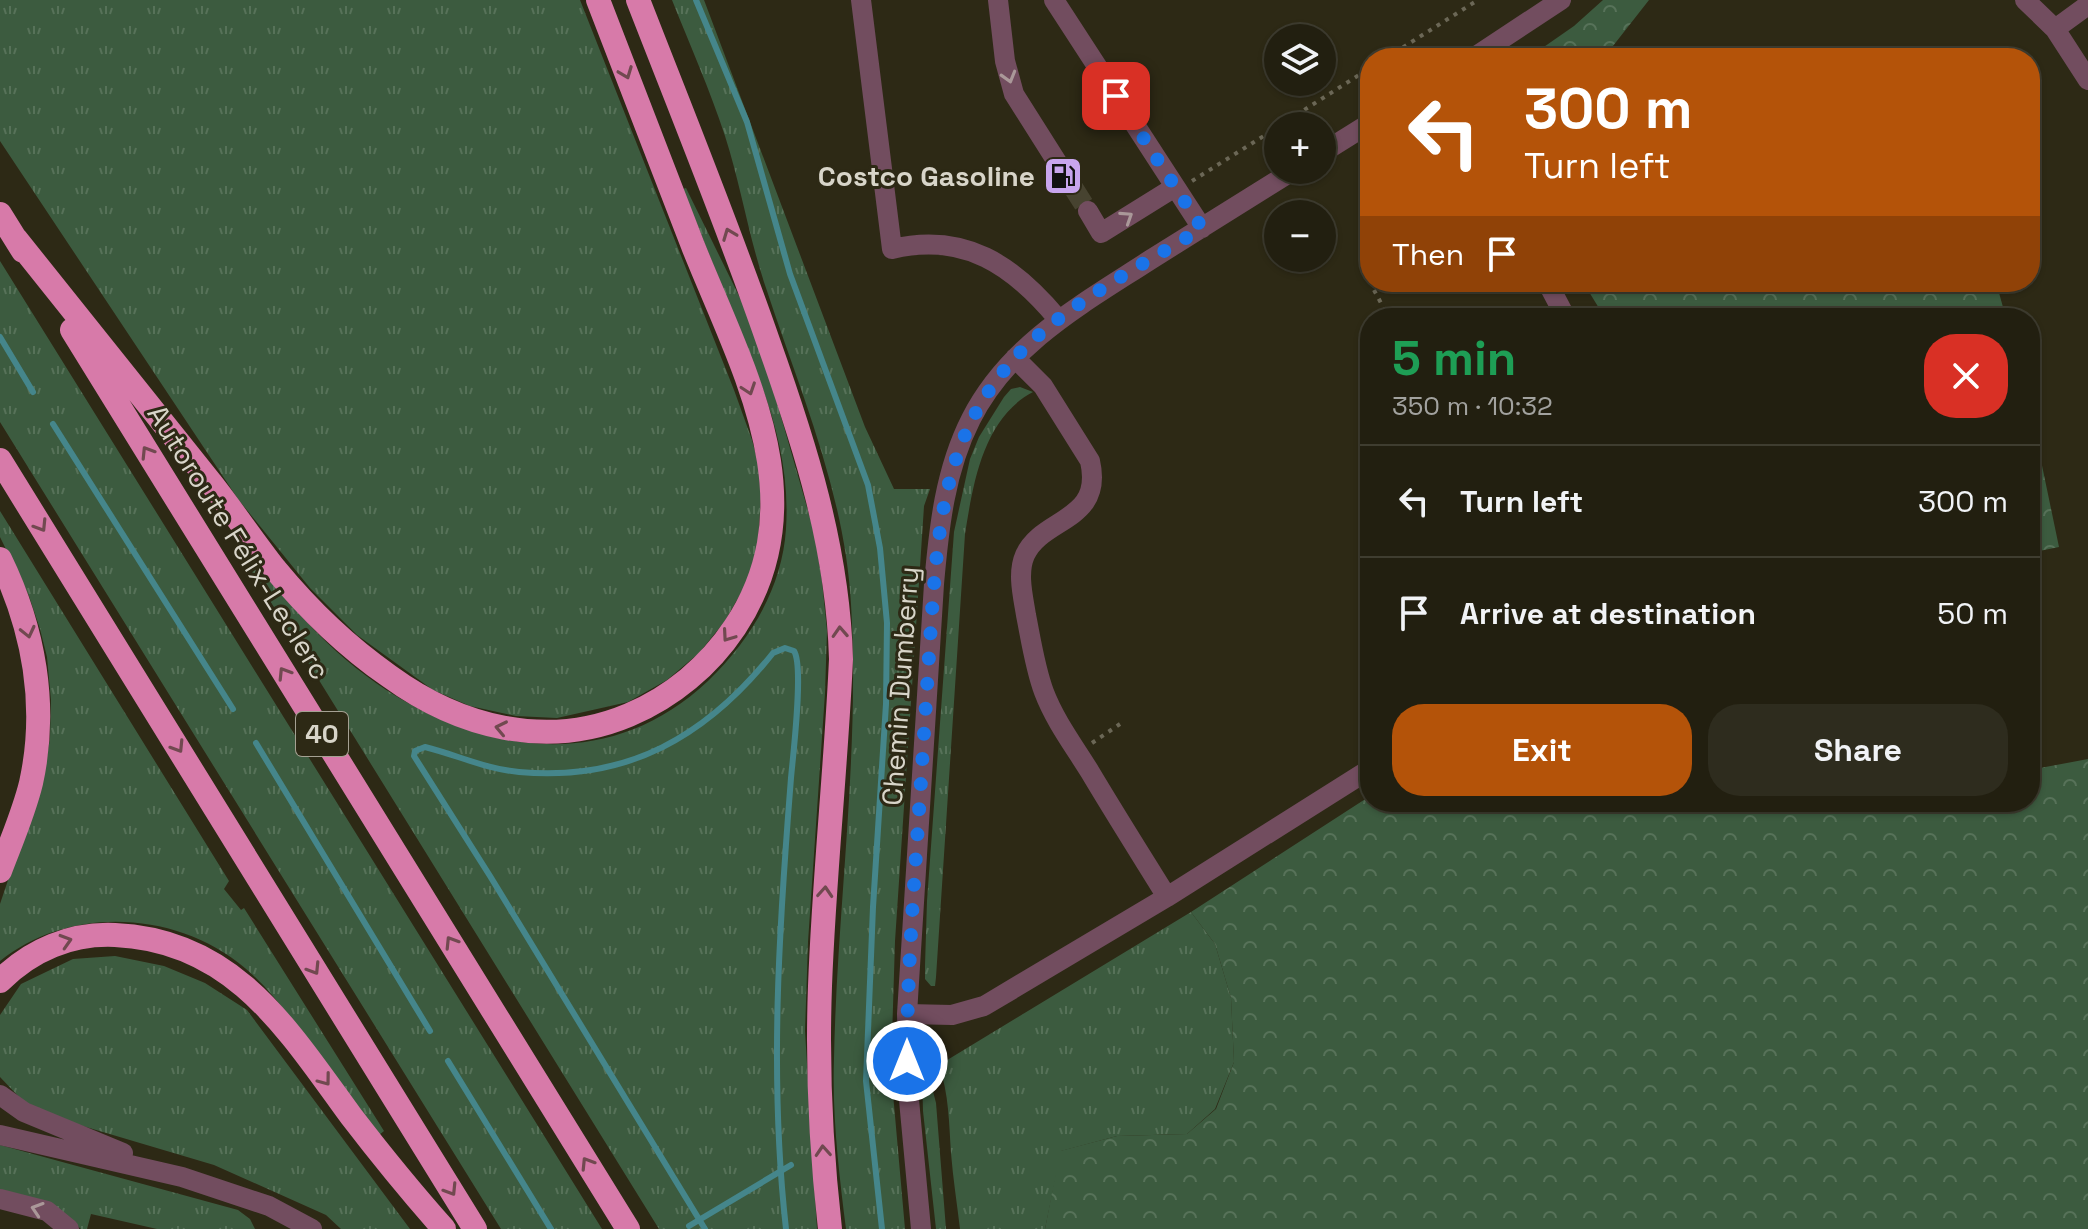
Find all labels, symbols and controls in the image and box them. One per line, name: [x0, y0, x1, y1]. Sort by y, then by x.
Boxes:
map controls: [1264, 24, 1336, 272]
button: layers: [1264, 24, 1336, 96]
pin: [1082, 62, 1150, 130]
one-way arrow: [616, 65, 633, 79]
one-way arrow: [1000, 70, 1016, 83]
text: 300 m: [1524, 73, 1693, 144]
icon: arrive: [1094, 74, 1138, 118]
icon: left: [1392, 80, 1496, 184]
button: +: [1264, 112, 1336, 184]
text: Turn left: [1524, 143, 1671, 189]
fuel station icon: Costco Gasoline: [1042, 155, 1084, 197]
place label: Costco Gasoline: [818, 158, 1035, 194]
button: −: [1264, 200, 1336, 272]
one-way arrow: [1118, 212, 1133, 227]
one-way arrow: [722, 228, 739, 242]
icon: arrive: [1480, 232, 1524, 276]
text: Then: [1392, 235, 1464, 274]
text: 5 min: [1392, 328, 1516, 389]
button: close: [1924, 334, 2008, 418]
one-way arrow: [740, 381, 756, 395]
text: 350 m · 10:32: [1392, 389, 1553, 423]
street label: Autoroute Félix-Leclerc: [140, 398, 338, 686]
one-way arrow: [141, 446, 157, 461]
icon: left: [1392, 479, 1436, 523]
text: Turn left: [1460, 482, 1583, 521]
text: 300 m: [1918, 482, 2008, 521]
one-way arrow: [31, 517, 47, 532]
street label: Chemin Dumberry: [874, 565, 926, 807]
icon: arrive: [1392, 591, 1436, 635]
text: Arrive at destination: [1460, 594, 1756, 633]
text: 50 m: [1937, 594, 2008, 633]
one-way arrow: [19, 624, 36, 638]
one-way arrow: [831, 625, 848, 638]
one-way arrow: [724, 627, 738, 641]
one-way arrow: [279, 667, 294, 682]
button: Exit: [1392, 704, 1692, 796]
button: Share: [1708, 704, 2008, 796]
road number: 40: [296, 712, 348, 756]
one-way arrow: [495, 720, 508, 737]
one-way arrow: [168, 738, 183, 753]
one-way arrow: [816, 885, 833, 898]
one-way arrow: [58, 935, 72, 951]
one-way arrow: [445, 936, 460, 951]
one-way arrow: [304, 960, 320, 975]
position arrow: [865, 1019, 949, 1103]
one-way arrow: [315, 1071, 329, 1086]
one-way arrow: [815, 1144, 832, 1157]
one-way arrow: [582, 1157, 597, 1172]
one-way arrow: [441, 1181, 456, 1196]
one-way arrow: [31, 1202, 45, 1218]

